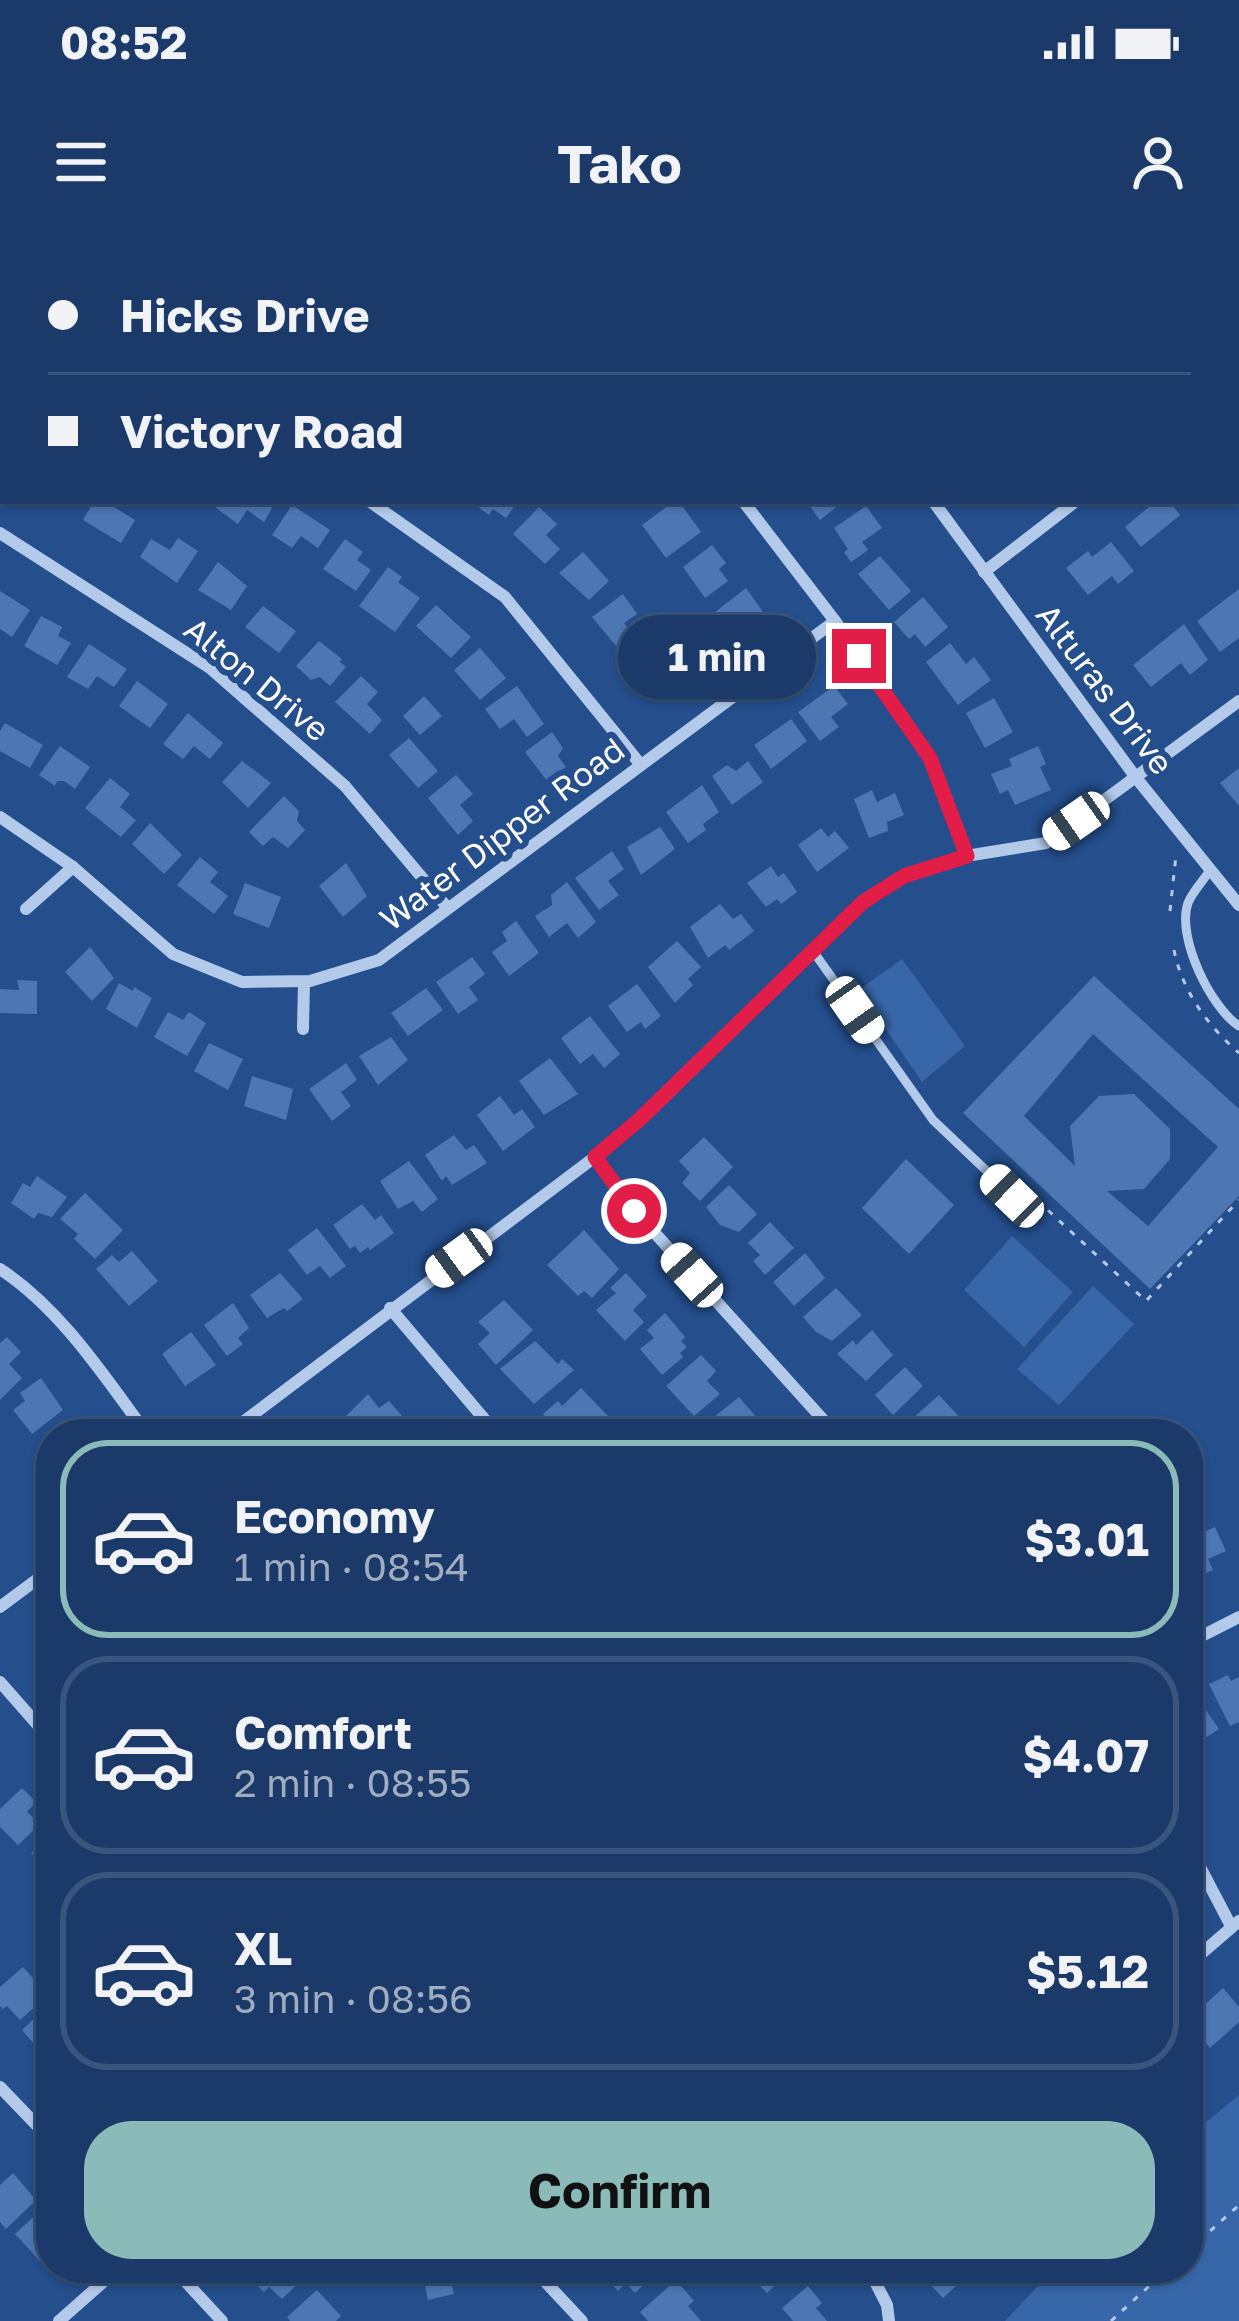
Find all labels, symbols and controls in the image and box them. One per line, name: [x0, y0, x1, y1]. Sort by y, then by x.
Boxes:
text: 08:52: [60, 15, 187, 69]
icon: menu: [48, 129, 114, 195]
icon: person: [1125, 129, 1191, 195]
text: Tako: [557, 130, 682, 195]
text: Hicks Drive: [120, 288, 369, 342]
text: Victory Road: [120, 404, 403, 458]
street label: Alturas Drive: [1029, 596, 1182, 782]
street label: Alton Drive: [177, 608, 337, 749]
callout: 1 min: [619, 614, 817, 698]
route end: [832, 629, 886, 683]
text: 1 min: [668, 633, 766, 680]
street label: Water Dipper Road: [372, 729, 632, 938]
car: [1036, 786, 1116, 856]
car: [820, 970, 890, 1050]
car: [974, 1158, 1050, 1234]
route start: [607, 1184, 661, 1238]
car: [419, 1222, 499, 1294]
car: [655, 1236, 729, 1314]
icon: car: [90, 1485, 198, 1593]
text: Economy: [234, 1489, 435, 1543]
text: $3.01: [1025, 1512, 1149, 1566]
text: 1 min · 08:54: [234, 1543, 469, 1590]
icon: car: [90, 1701, 198, 1809]
text: Comfort: [234, 1705, 412, 1759]
text: $4.07: [1023, 1728, 1149, 1782]
text: 2 min · 08:55: [234, 1759, 471, 1806]
icon: car: [90, 1917, 198, 2025]
text: XL: [234, 1921, 292, 1975]
text: $5.12: [1026, 1944, 1149, 1998]
text: 3 min · 08:56: [234, 1975, 473, 2022]
button: Confirm: [84, 2121, 1155, 2259]

